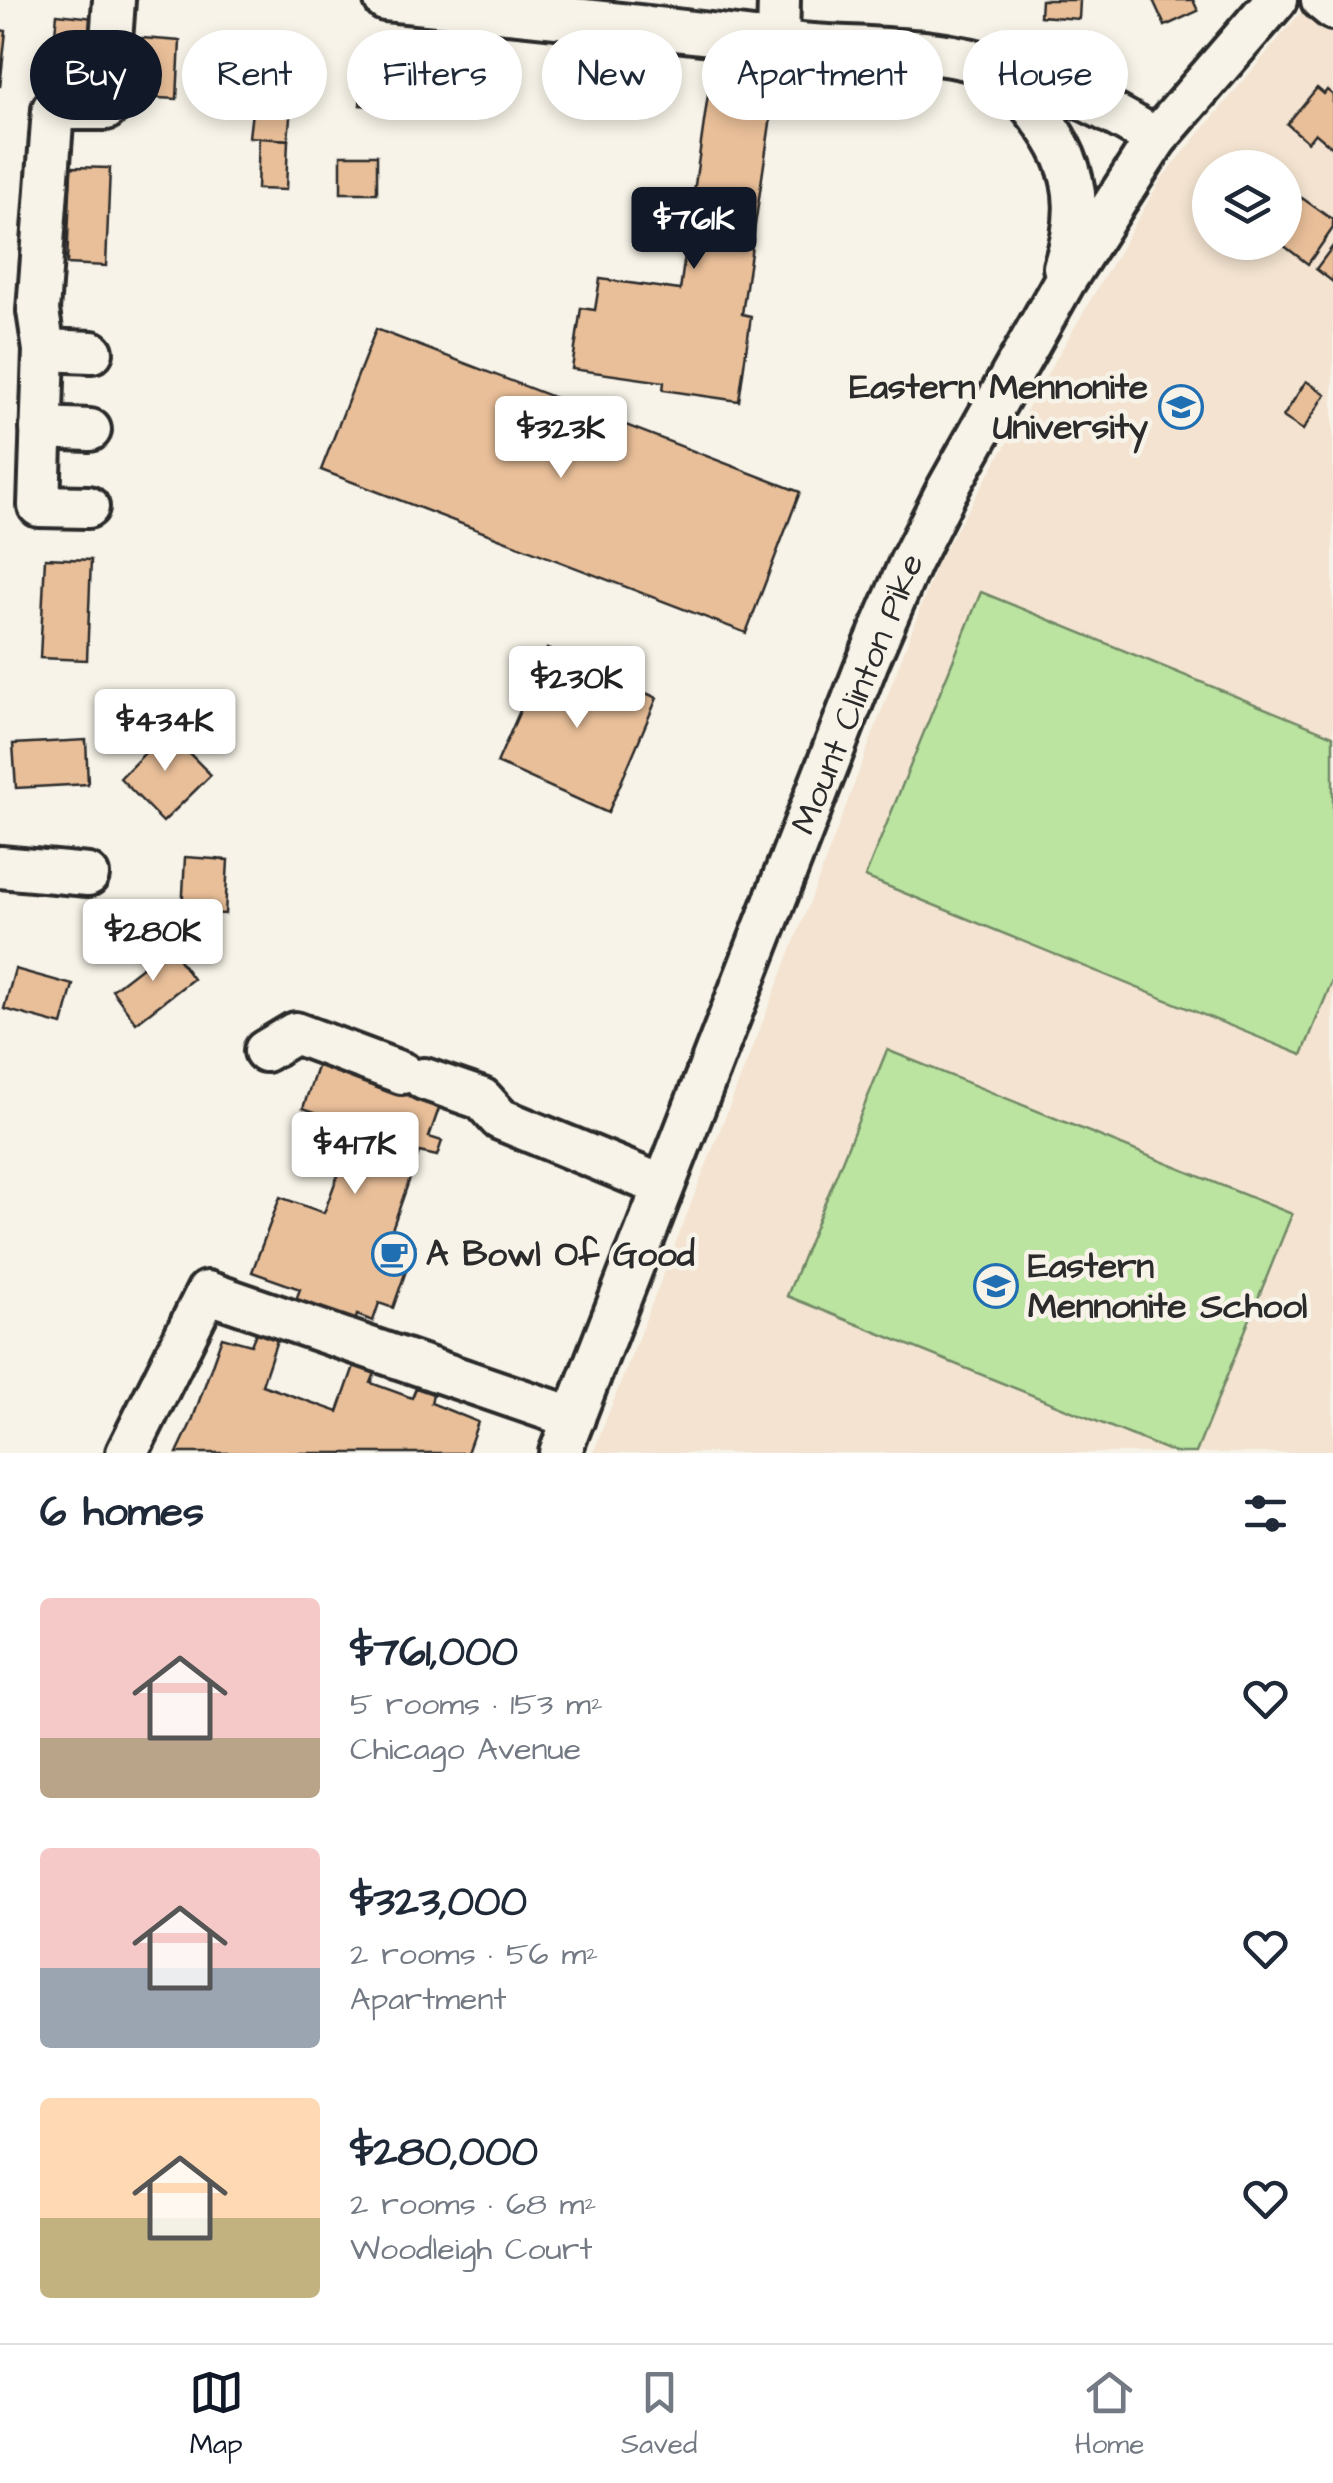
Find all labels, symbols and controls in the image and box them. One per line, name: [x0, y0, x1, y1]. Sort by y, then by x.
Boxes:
chip: Buy: [30, 30, 162, 120]
chip: Rent: [182, 30, 327, 120]
chip: Filters: [347, 30, 522, 120]
chip: New: [542, 30, 682, 120]
chip: Apartment: [702, 30, 943, 120]
chip: House: [963, 30, 1128, 120]
map controls: [1192, 150, 1302, 260]
button: layers: [1192, 150, 1302, 260]
pin: $761K: [624, 187, 764, 272]
text: $761K: [653, 197, 735, 242]
place label: Eastern Mennonite University: [850, 363, 1149, 454]
school or university icon: Eastern Mennonite University: [1158, 384, 1204, 430]
pin: $323K: [491, 396, 631, 481]
text: $323K: [517, 406, 605, 451]
street label: Mount Clinton Pike: [779, 546, 937, 842]
pin: $230K: [507, 646, 647, 731]
text: $230K: [531, 656, 623, 701]
pin: $434K: [95, 689, 235, 774]
text: $434K: [116, 699, 214, 744]
pin: $280K: [83, 899, 223, 984]
text: $280K: [105, 909, 201, 954]
pin: $417K: [285, 1112, 425, 1197]
text: $417K: [314, 1122, 396, 1167]
place label: A Bowl Of Good: [426, 1230, 695, 1279]
cafe icon: A Bowl Of Good: [371, 1231, 417, 1277]
place label: Eastern Mennonite School: [1028, 1242, 1307, 1331]
school or university icon: Eastern Mennonite School: [973, 1263, 1019, 1309]
text: 6 homes: [40, 1484, 204, 1542]
icon: filters: [1238, 1486, 1293, 1541]
text: $761,000: [350, 1624, 518, 1682]
icon: home: [120, 1638, 240, 1758]
icon: heart: [1238, 1671, 1293, 1726]
text: 5 rooms · 153 m²: [350, 1682, 603, 1727]
text: Chicago Avenue: [350, 1727, 581, 1772]
text: $323,000: [350, 1874, 527, 1932]
icon: home: [120, 1888, 240, 2008]
icon: heart: [1238, 1921, 1293, 1976]
text: 2 rooms · 56 m²: [350, 1932, 598, 1977]
text: Apartment: [350, 1977, 506, 2022]
text: $280,000: [350, 2124, 538, 2182]
icon: home: [120, 2138, 240, 2258]
icon: heart: [1238, 2171, 1293, 2226]
text: 2 rooms · 68 m²: [350, 2182, 596, 2227]
text: Woodleigh Court: [350, 2227, 592, 2272]
tab: Map: [189, 2365, 244, 2464]
tab: Saved: [621, 2365, 697, 2464]
tab: Home: [1075, 2365, 1144, 2464]

